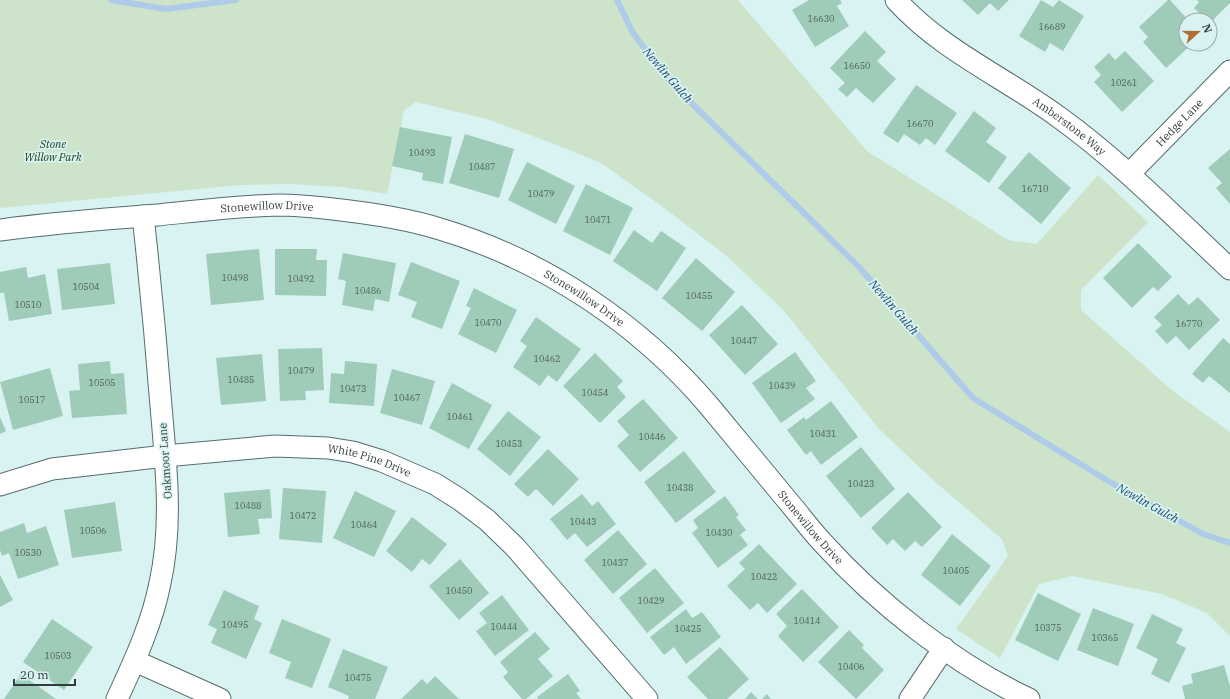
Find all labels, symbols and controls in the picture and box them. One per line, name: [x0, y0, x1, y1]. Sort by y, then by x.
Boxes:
north arrow: [1178, 12, 1218, 52]
house number: 16630: [807, 13, 835, 24]
house number: 16689: [1038, 21, 1066, 32]
text: N: [1199, 22, 1216, 35]
water label: Newlin Gulch: [639, 43, 696, 106]
house number: 16650: [843, 60, 871, 71]
house number: 10261: [1110, 77, 1138, 88]
street label: Amberstone Way: [1030, 94, 1109, 158]
street label: Hedge Lane: [1153, 96, 1206, 149]
house number: 16670: [906, 118, 934, 129]
park label: Stone Willow Park: [24, 137, 82, 164]
house number: 10493: [408, 147, 436, 158]
house number: 10487: [468, 161, 496, 172]
house number: 16710: [1021, 183, 1049, 194]
house number: 10479: [527, 188, 555, 199]
street label: Stonewillow Drive: [220, 198, 314, 216]
house number: 10471: [584, 214, 612, 225]
street label: Stonewillow Drive: [542, 267, 627, 329]
house number: 10498: [221, 272, 249, 283]
house number: 10492: [287, 273, 315, 284]
water label: Newlin Gulch: [865, 275, 922, 338]
house number: 10504: [72, 281, 100, 292]
house number: 10486: [354, 285, 382, 296]
house number: 10455: [685, 290, 713, 301]
house number: 10510: [14, 299, 42, 310]
house number: 10470: [474, 317, 502, 328]
house number: 16770: [1175, 318, 1203, 329]
house number: 10447: [730, 335, 758, 346]
house number: 10462: [533, 353, 561, 364]
house number: 10479: [287, 365, 315, 376]
house number: 10485: [227, 374, 255, 385]
house number: 10505: [88, 377, 116, 388]
house number: 10439: [768, 380, 796, 391]
house number: 10473: [339, 383, 367, 394]
house number: 10454: [581, 387, 609, 398]
house number: 10467: [393, 392, 421, 403]
house number: 10517: [18, 394, 46, 405]
house number: 10461: [446, 411, 474, 422]
street label: Oakmoor Lane: [155, 422, 175, 499]
house number: 10431: [809, 428, 837, 439]
house number: 10446: [638, 431, 666, 442]
house number: 10453: [495, 438, 523, 449]
street label: White Pine Drive: [327, 441, 413, 480]
house number: 10423: [847, 478, 875, 489]
water label: Newlin Gulch: [1114, 479, 1182, 526]
house number: 10438: [666, 482, 694, 493]
street label: Stonewillow Drive: [775, 487, 846, 567]
house number: 10488: [234, 500, 262, 511]
house number: 10472: [289, 510, 317, 521]
house number: 10443: [569, 516, 597, 527]
house number: 10464: [350, 519, 378, 530]
house number: 10506: [79, 525, 107, 536]
house number: 10430: [705, 527, 733, 538]
house number: 10530: [14, 547, 42, 558]
house number: 10437: [601, 557, 629, 568]
house number: 10405: [942, 565, 970, 576]
house number: 10422: [750, 571, 778, 582]
house number: 10450: [445, 585, 473, 596]
house number: 10429: [637, 595, 665, 606]
house number: 10414: [793, 615, 821, 626]
house number: 10495: [221, 619, 249, 630]
house number: 10444: [490, 621, 518, 632]
house number: 10375: [1034, 622, 1062, 633]
house number: 10425: [674, 623, 702, 634]
house number: 10365: [1091, 632, 1119, 643]
house number: 10503: [44, 650, 72, 661]
scale bar: [14, 661, 75, 687]
house number: 10406: [837, 661, 865, 672]
text: 20 m: [20, 667, 49, 682]
house number: 10475: [344, 672, 372, 683]

